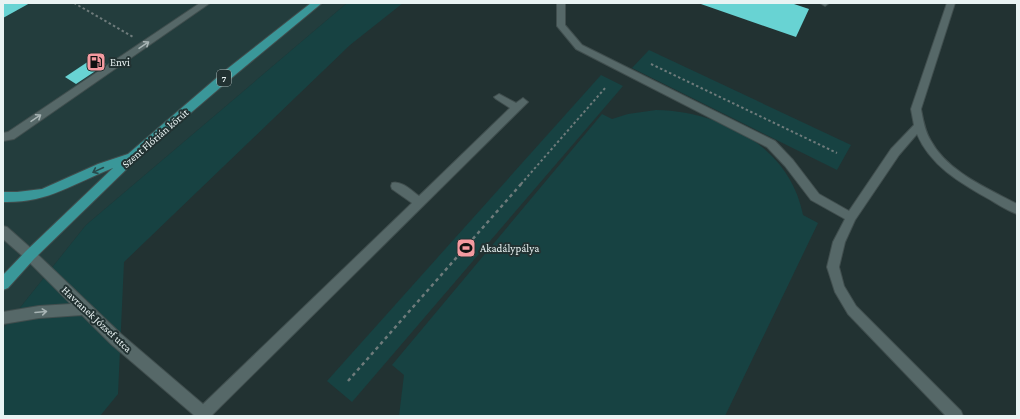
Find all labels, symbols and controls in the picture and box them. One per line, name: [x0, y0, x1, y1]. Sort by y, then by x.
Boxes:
one-way arrow: [138, 41, 149, 49]
fuel station icon: Envi: [85, 51, 107, 73]
place label: Envi: [110, 56, 130, 68]
road number: 7: [217, 70, 231, 86]
street label: Szent Flórián körút: [119, 106, 191, 170]
one-way arrow: [31, 114, 42, 122]
one-way arrow: [93, 167, 105, 174]
sports icon: Akadálypálya: [455, 237, 477, 259]
place label: Akadálypálya: [480, 242, 539, 255]
street label: Havranek József utca: [59, 284, 134, 355]
one-way arrow: [35, 308, 48, 316]

